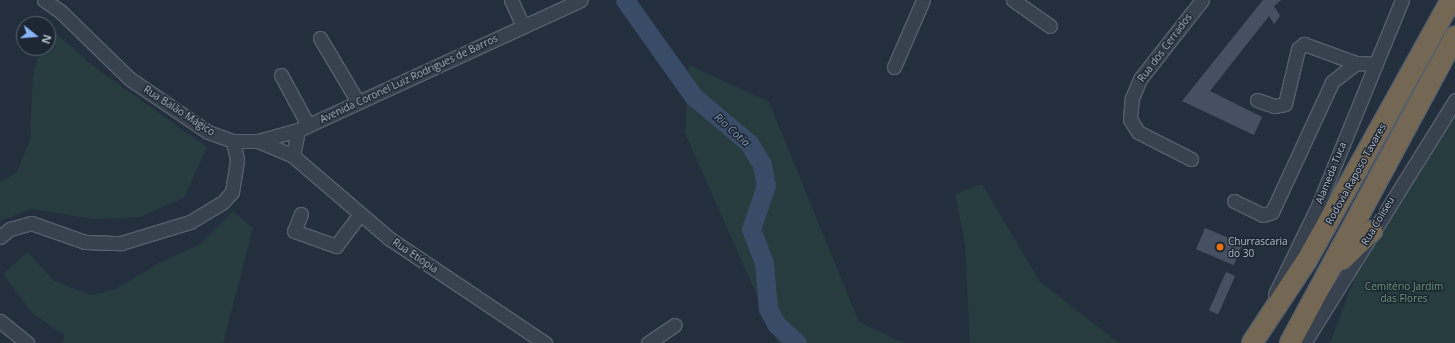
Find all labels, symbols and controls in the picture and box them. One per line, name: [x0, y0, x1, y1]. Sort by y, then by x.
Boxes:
street label: Rua dos Cerrados: [1135, 11, 1195, 85]
north arrow: [16, 16, 56, 56]
street label: Avenida Coronel Luiz Rodrigues de Barros: [318, 32, 500, 126]
text: N: [39, 33, 55, 46]
street label: Rua Balão Mágico: [141, 84, 217, 138]
water label: Rio Cotia: [711, 111, 753, 149]
street label: Rodovia Raposo Tavares: [1323, 122, 1389, 226]
street label: Alameda Tuca: [1313, 140, 1349, 206]
street label: Rua Coliseu: [1359, 195, 1397, 247]
place label: Churrascaria do 30: [1228, 235, 1288, 258]
street label: Rua Etiópia: [390, 236, 440, 276]
marker: Churrascaria do 30: [1215, 242, 1225, 252]
park label: Cemitério Jardim das Flores: [1365, 280, 1443, 304]

